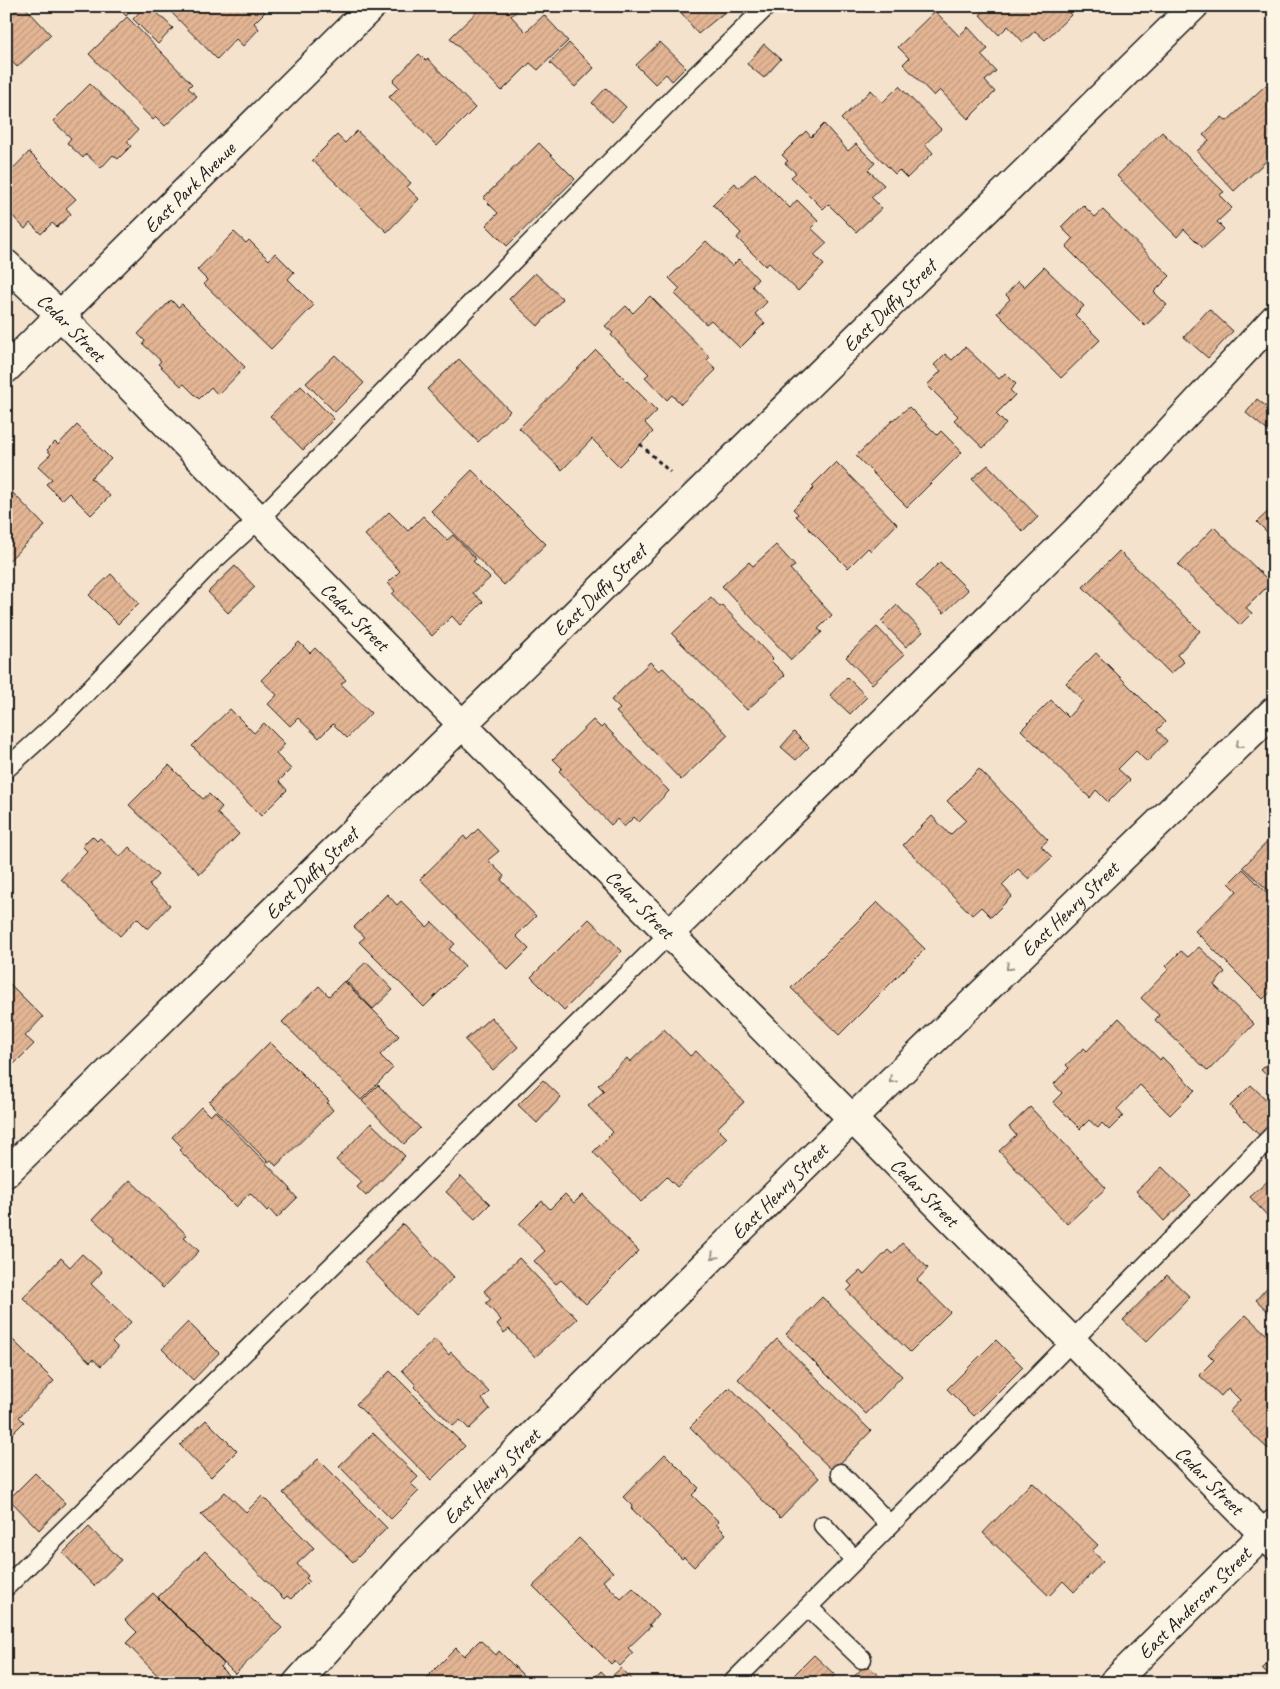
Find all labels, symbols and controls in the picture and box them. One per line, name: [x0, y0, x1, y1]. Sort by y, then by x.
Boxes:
street label: East Park Avenue: [138, 135, 241, 238]
street label: East Duffy Street: [837, 252, 944, 357]
street label: Cedar Street: [32, 287, 113, 369]
street label: East Duffy Street: [547, 536, 654, 641]
street label: Cedar Street: [316, 576, 396, 658]
one-way arrow: [1235, 739, 1244, 748]
street label: East Duffy Street: [259, 819, 366, 925]
street label: East Henry Street: [1015, 854, 1125, 962]
street label: Cedar Street: [600, 864, 681, 946]
one-way arrow: [1005, 961, 1014, 970]
one-way arrow: [889, 1074, 898, 1083]
street label: East Henry Street: [725, 1136, 835, 1245]
street label: Cedar Street: [885, 1152, 966, 1233]
one-way arrow: [711, 1250, 720, 1259]
street label: East Henry Street: [438, 1421, 547, 1529]
street label: Cedar Street: [1170, 1440, 1251, 1521]
street label: East Anderson Street: [1132, 1540, 1258, 1664]

